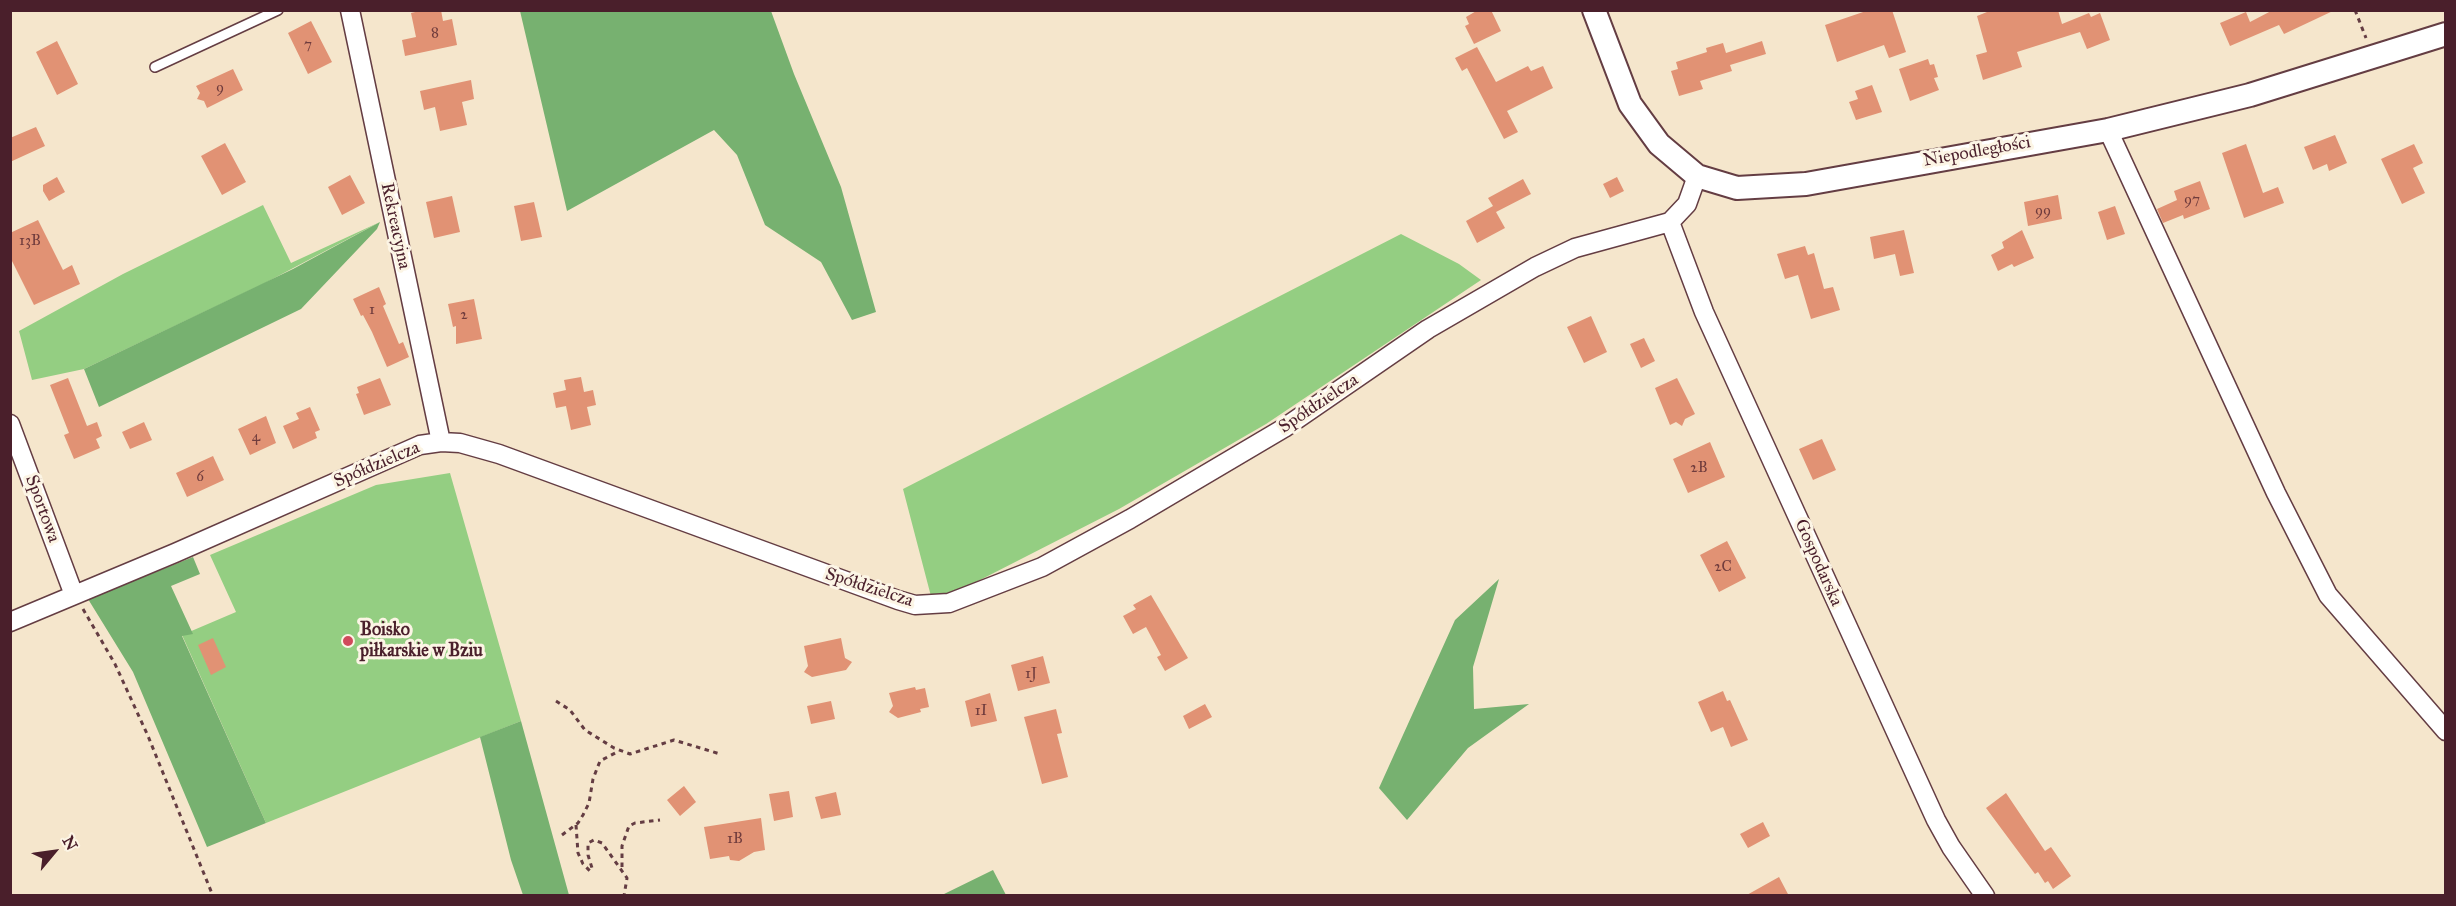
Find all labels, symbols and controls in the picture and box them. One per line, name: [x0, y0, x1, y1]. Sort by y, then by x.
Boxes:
house number: 8: [431, 24, 439, 42]
house number: 7: [304, 36, 312, 54]
house number: 9: [216, 79, 224, 97]
street label: Niepodległości: [1922, 132, 2032, 172]
street label: Rekreacyjna: [375, 181, 415, 271]
house number: 97: [2184, 191, 2200, 209]
house number: 99: [2035, 202, 2051, 220]
house number: 13B: [19, 232, 41, 250]
house number: 1: [369, 301, 375, 319]
house number: 2: [460, 306, 468, 324]
street label: Spółdzielcza: [1275, 369, 1363, 439]
house number: 4: [252, 428, 260, 446]
street label: Spółdzielcza: [331, 437, 423, 493]
house number: 2B: [1690, 459, 1708, 477]
house number: 6: [196, 468, 204, 486]
street label: Sportowa: [20, 472, 64, 546]
street label: Gospodarska: [1789, 516, 1847, 610]
house number: 2C: [1714, 558, 1732, 576]
street label: Spółdzielcza: [822, 564, 916, 612]
place label: Boisko piłkarskie w Bziu: [360, 620, 483, 662]
marker: Boisko piłkarskie w Bziu: [341, 634, 355, 648]
house number: 1J: [1025, 665, 1037, 683]
house number: 1I: [975, 702, 987, 720]
north arrow: [24, 822, 84, 882]
house number: 1B: [727, 830, 743, 848]
text: N: [59, 832, 82, 854]

